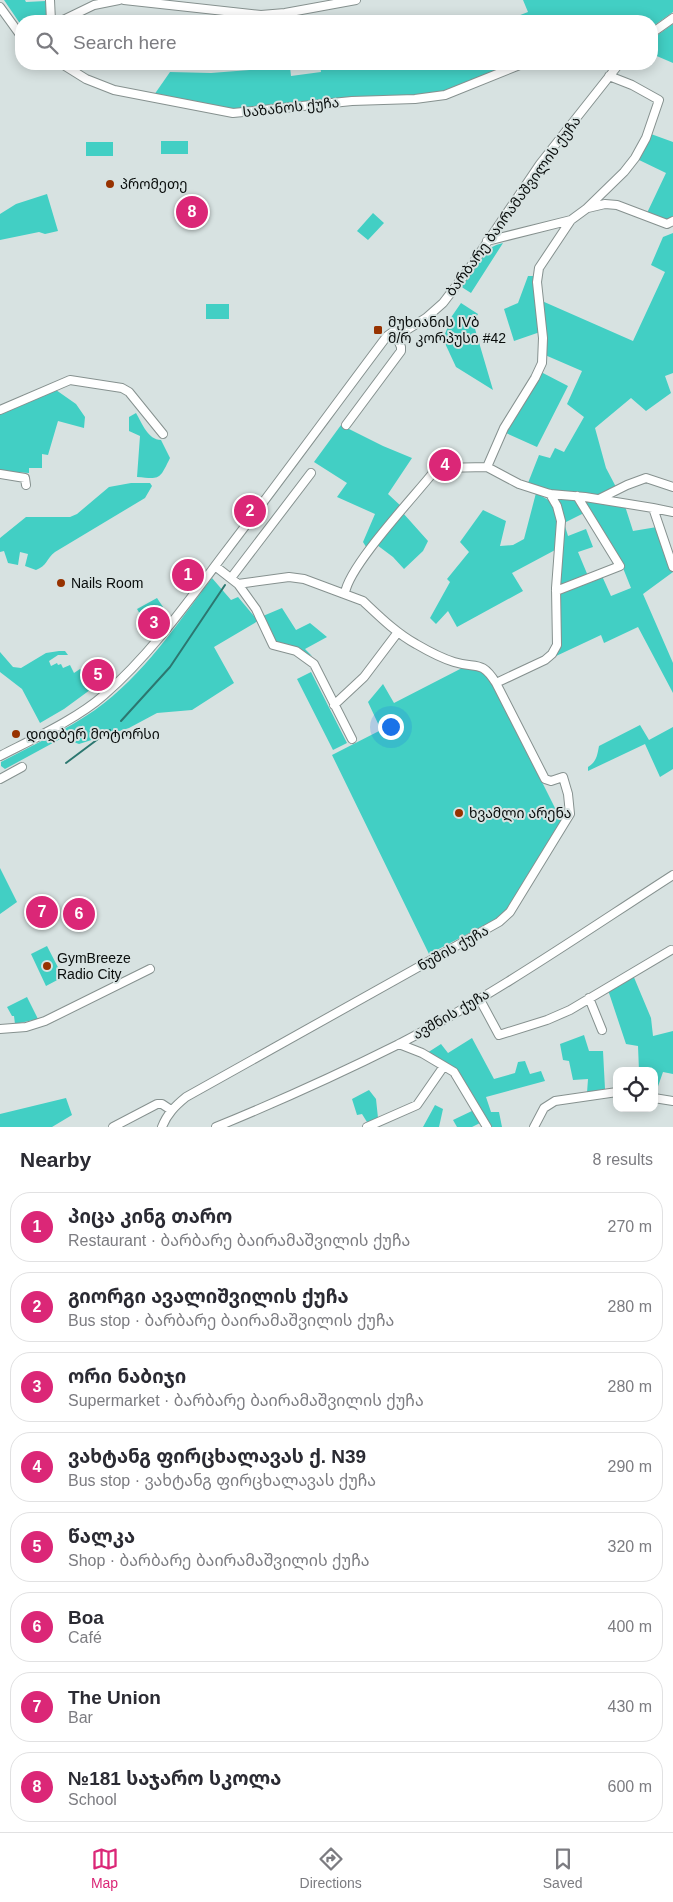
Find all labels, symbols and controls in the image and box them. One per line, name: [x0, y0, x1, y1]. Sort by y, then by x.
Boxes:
search box: [15, 15, 658, 70]
icon: search: [33, 29, 61, 57]
text: Search here: [73, 32, 177, 53]
street label: საზანოს ქუჩა: [242, 94, 340, 121]
street label: ბარბარე ბაირამაშვილის ქუჩა: [442, 113, 585, 300]
place label: პრომეთე: [120, 176, 187, 193]
marker: პრომეთე: [104, 178, 116, 190]
pin: 8: [176, 193, 208, 231]
place label: მუხიანის IVბ მ/რ კორპუსი #42: [388, 314, 506, 347]
marker: მუხიანის IVბ მ/რ კორპუსი #42: [372, 324, 384, 336]
pin: 4: [429, 446, 461, 484]
pin: 2: [234, 492, 266, 530]
pin: 1: [172, 556, 204, 594]
place label: Nails Room: [71, 575, 143, 591]
marker: Nails Room: [55, 577, 67, 589]
pin: 3: [138, 604, 170, 642]
pin: 5: [82, 656, 114, 694]
your location: [378, 714, 404, 740]
place label: დიდბერ მოტორსი: [26, 726, 160, 743]
marker: დიდბერ მოტორსი: [10, 728, 22, 740]
place label: ხვამლი არენა: [469, 805, 572, 822]
marker: ხვამლი არენა: [453, 807, 465, 819]
pin: 7: [26, 893, 58, 931]
pin: 6: [63, 895, 95, 933]
street label: ნუშის ქუჩა: [415, 922, 492, 975]
place label: GymBreeze Radio City: [57, 950, 131, 982]
marker: GymBreeze Radio City: [41, 960, 53, 972]
street label: ავშნის ქუჩა: [410, 986, 493, 1043]
map controls: [613, 1067, 658, 1112]
button: locate: [613, 1067, 658, 1112]
text: Nearby: [20, 1148, 91, 1171]
text: 8 results: [593, 1151, 653, 1168]
text: პიცა კინგ თარო: [68, 1206, 232, 1227]
text: 1: [33, 1218, 41, 1235]
text: 270 m: [608, 1218, 652, 1235]
text: Restaurant · ბარბარე ბაირამაშვილის ქუჩა: [68, 1232, 410, 1249]
text: გიორგი ავალიშვილის ქუჩა: [68, 1286, 349, 1307]
text: 2: [33, 1298, 41, 1315]
text: 280 m: [608, 1298, 652, 1315]
text: Bus stop · ბარბარე ბაირამაშვილის ქუჩა: [68, 1312, 394, 1329]
text: ორი ნაბიჯი: [68, 1366, 186, 1387]
text: 3: [33, 1378, 41, 1395]
text: 280 m: [608, 1378, 652, 1395]
text: Supermarket · ბარბარე ბაირამაშვილის ქუჩა: [68, 1392, 424, 1409]
text: ვახტანგ ფირცხალავას ქ. N39: [68, 1446, 366, 1467]
text: 4: [33, 1458, 41, 1475]
text: 290 m: [608, 1458, 652, 1475]
text: Bus stop · ვახტანგ ფირცხალავას ქუჩა: [68, 1472, 376, 1489]
text: წალკა: [68, 1526, 135, 1547]
text: 5: [33, 1538, 41, 1555]
text: 320 m: [608, 1538, 652, 1555]
text: Shop · ბარბარე ბაირამაშვილის ქუჩა: [68, 1552, 369, 1569]
text: Boa: [68, 1607, 104, 1628]
text: 6: [33, 1618, 41, 1635]
text: 400 m: [608, 1618, 652, 1635]
text: Café: [68, 1629, 102, 1646]
text: The Union: [68, 1687, 161, 1708]
text: 7: [33, 1698, 41, 1715]
text: 430 m: [608, 1698, 652, 1715]
text: Bar: [68, 1709, 93, 1726]
text: №181 საჯარო სკოლა: [68, 1768, 281, 1789]
text: 8: [33, 1778, 41, 1795]
text: 600 m: [608, 1778, 652, 1795]
text: School: [68, 1791, 117, 1808]
tab: Map: [91, 1845, 119, 1891]
tab: Directions: [300, 1845, 362, 1891]
tab: Saved: [543, 1845, 582, 1891]

